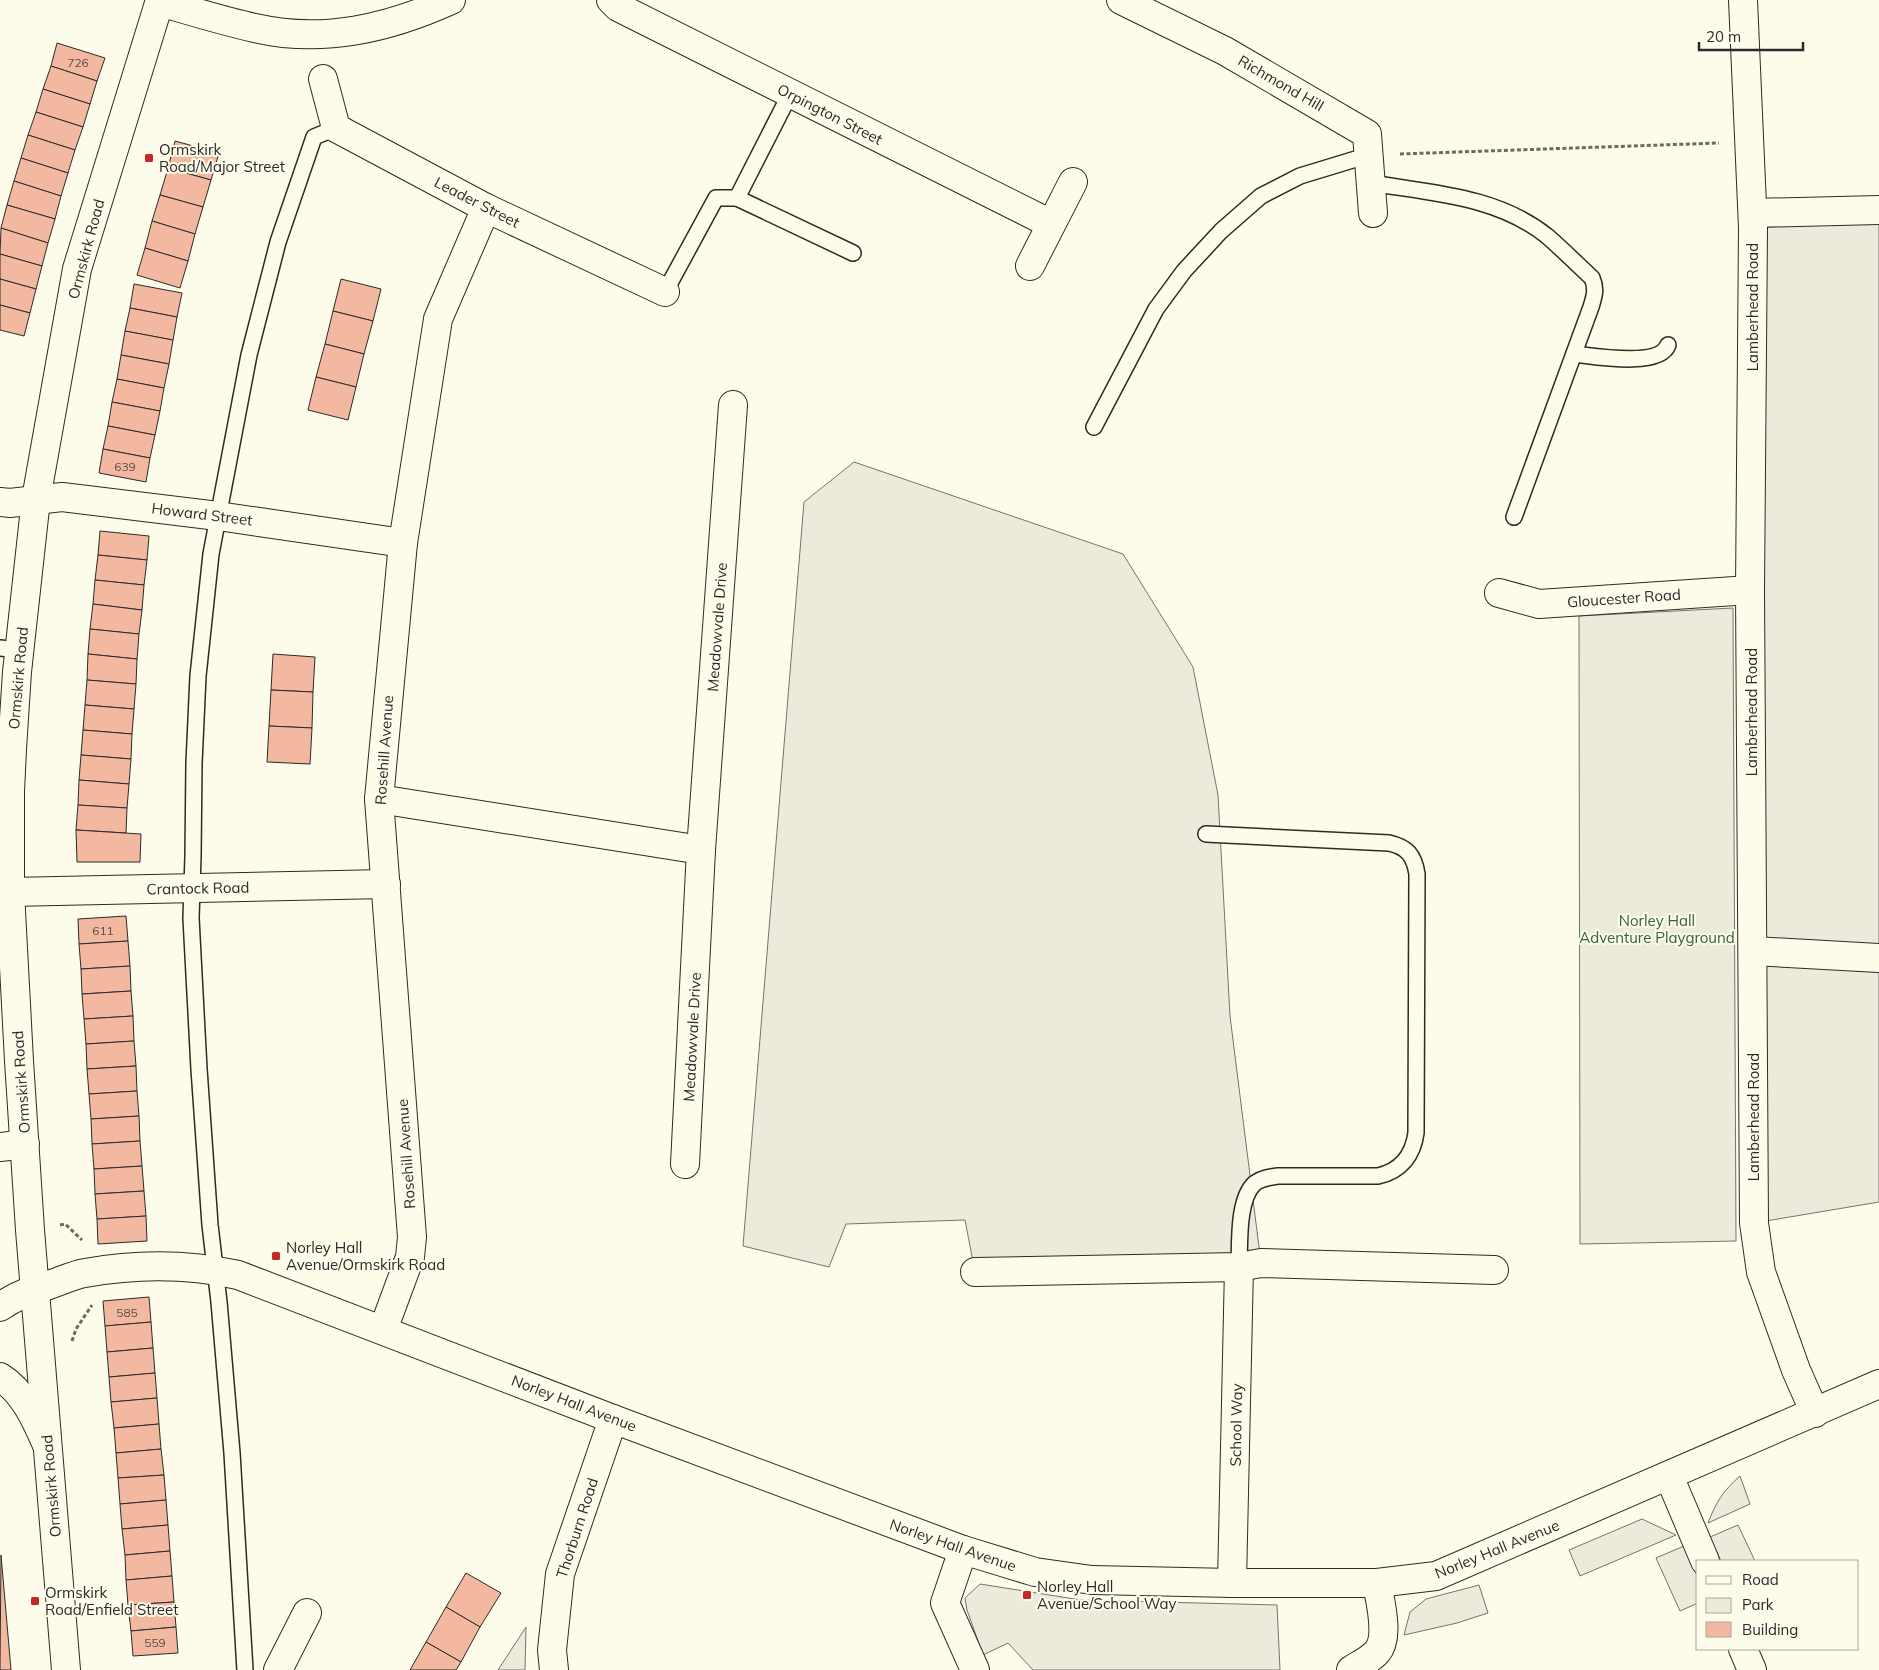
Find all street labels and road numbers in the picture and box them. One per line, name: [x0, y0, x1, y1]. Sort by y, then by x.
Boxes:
street label: Richmond Hill: [1235, 51, 1327, 115]
street label: Orpington Street: [774, 79, 886, 149]
street label: Leader Street: [431, 172, 523, 232]
street label: Ormskirk Road: [64, 197, 108, 301]
street label: Lamberhead Road: [1743, 243, 1762, 371]
street label: Howard Street: [150, 498, 254, 530]
street label: Meadowvale Drive: [703, 562, 731, 692]
street label: Gloucester Road: [1566, 585, 1682, 611]
street label: Ormskirk Road: [4, 626, 32, 730]
street label: Lamberhead Road: [1742, 648, 1761, 776]
street label: Rosehill Avenue: [371, 694, 397, 806]
street label: Crantock Road: [146, 878, 250, 898]
street label: Meadowvale Drive: [679, 972, 705, 1102]
street label: Ormskirk Road: [8, 1030, 34, 1134]
street label: Lamberhead Road: [1744, 1053, 1763, 1181]
street label: Rosehill Avenue: [393, 1098, 419, 1210]
street label: Norley Hall Avenue: [509, 1370, 639, 1436]
street label: School Way: [1226, 1383, 1246, 1467]
street label: Ormskirk Road: [37, 1434, 65, 1538]
street label: Thorburn Road: [552, 1475, 602, 1581]
street label: Norley Hall Avenue: [887, 1514, 1019, 1576]
street label: Norley Hall Avenue: [1432, 1515, 1562, 1583]

